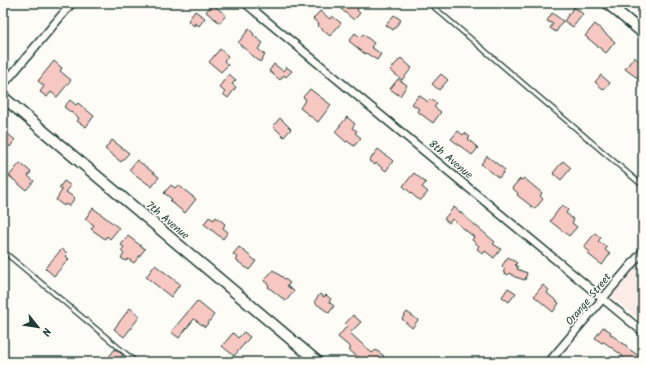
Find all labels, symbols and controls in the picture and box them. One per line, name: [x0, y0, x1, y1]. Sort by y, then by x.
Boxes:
street label: 8th Avenue: [424, 136, 477, 184]
street label: 7th Avenue: [142, 197, 193, 244]
street label: Orange Street: [561, 269, 617, 330]
north arrow: [18, 307, 58, 347]
text: N: [36, 324, 55, 339]

